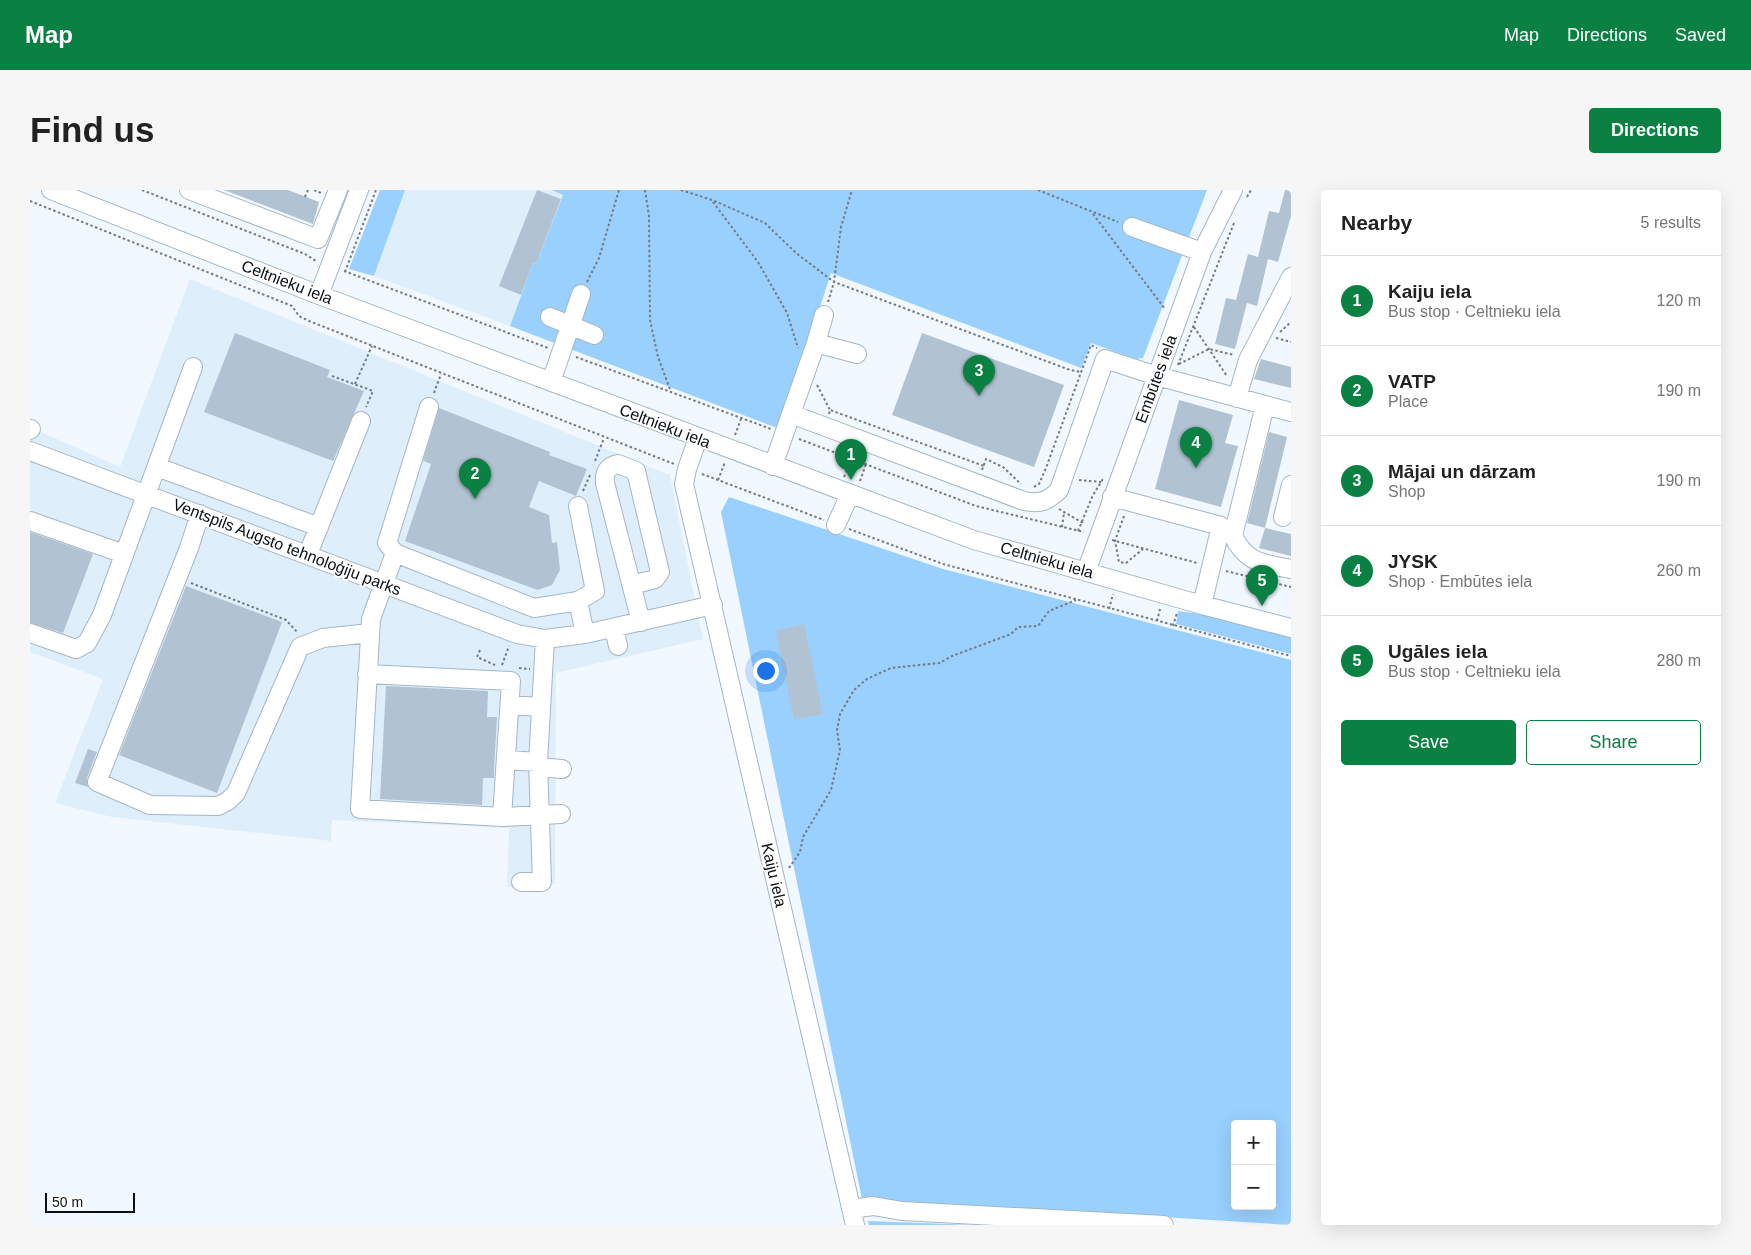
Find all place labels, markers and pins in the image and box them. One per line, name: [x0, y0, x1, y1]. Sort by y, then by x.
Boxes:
pin: 3: [963, 355, 995, 396]
pin: 4: [1180, 427, 1212, 468]
pin: 1: [835, 439, 867, 480]
pin: 2: [459, 458, 491, 499]
pin: 5: [1246, 565, 1278, 606]

